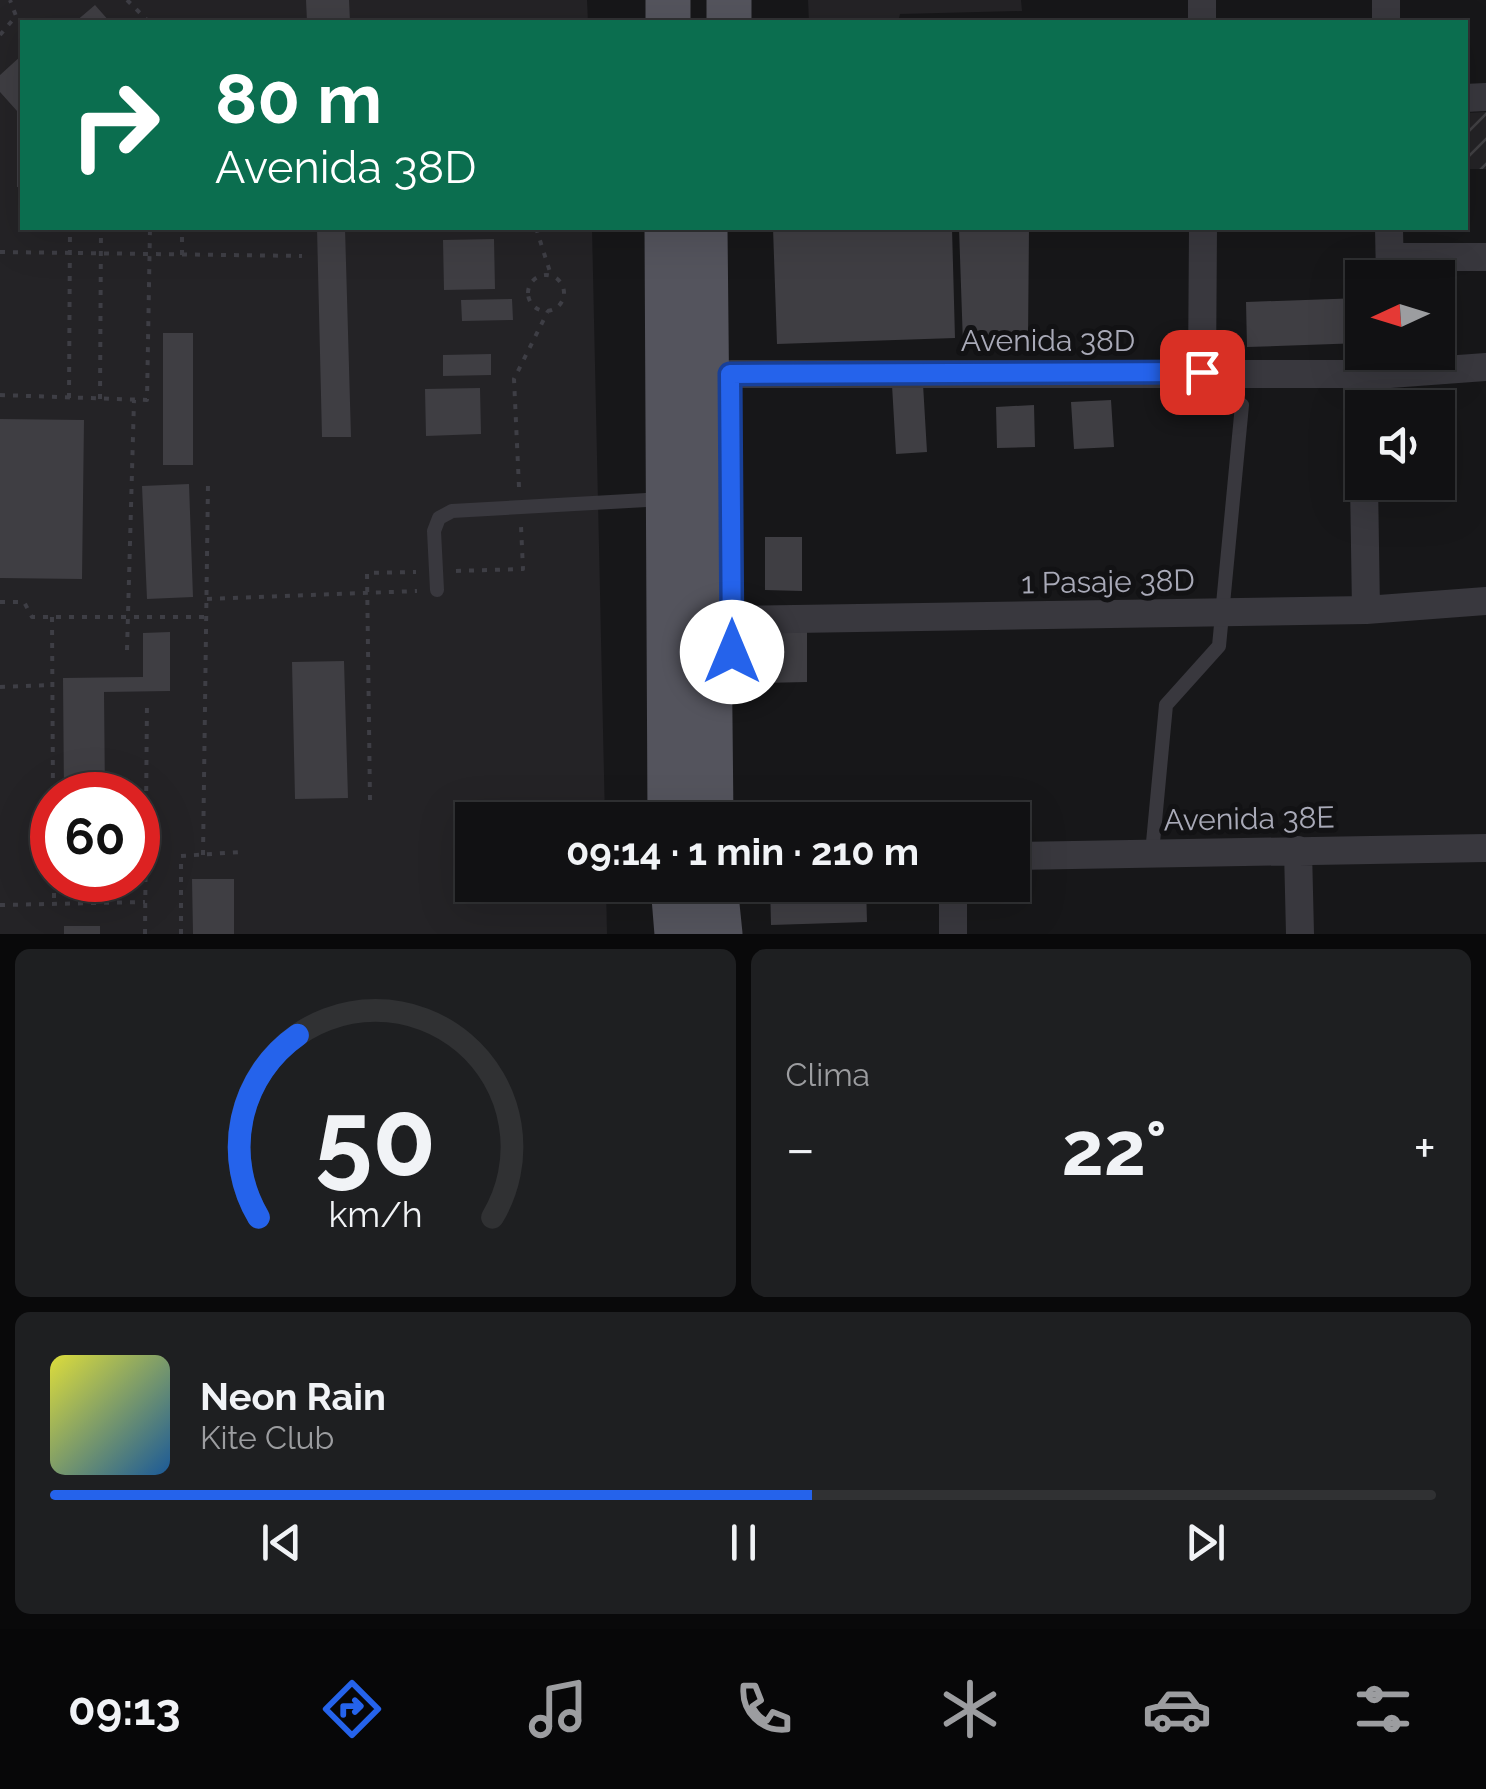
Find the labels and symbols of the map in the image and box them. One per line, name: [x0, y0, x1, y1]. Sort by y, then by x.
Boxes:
north arrow: [1345, 260, 1455, 370]
street label: Avenida 38D: [961, 323, 1135, 358]
pin: [1160, 330, 1245, 415]
street label: 1 Pasaje 38D: [1021, 562, 1195, 601]
position arrow: [680, 600, 784, 704]
speed limit sign: 60: [30, 772, 160, 902]
street label: Avenida 38E: [1163, 800, 1335, 837]

